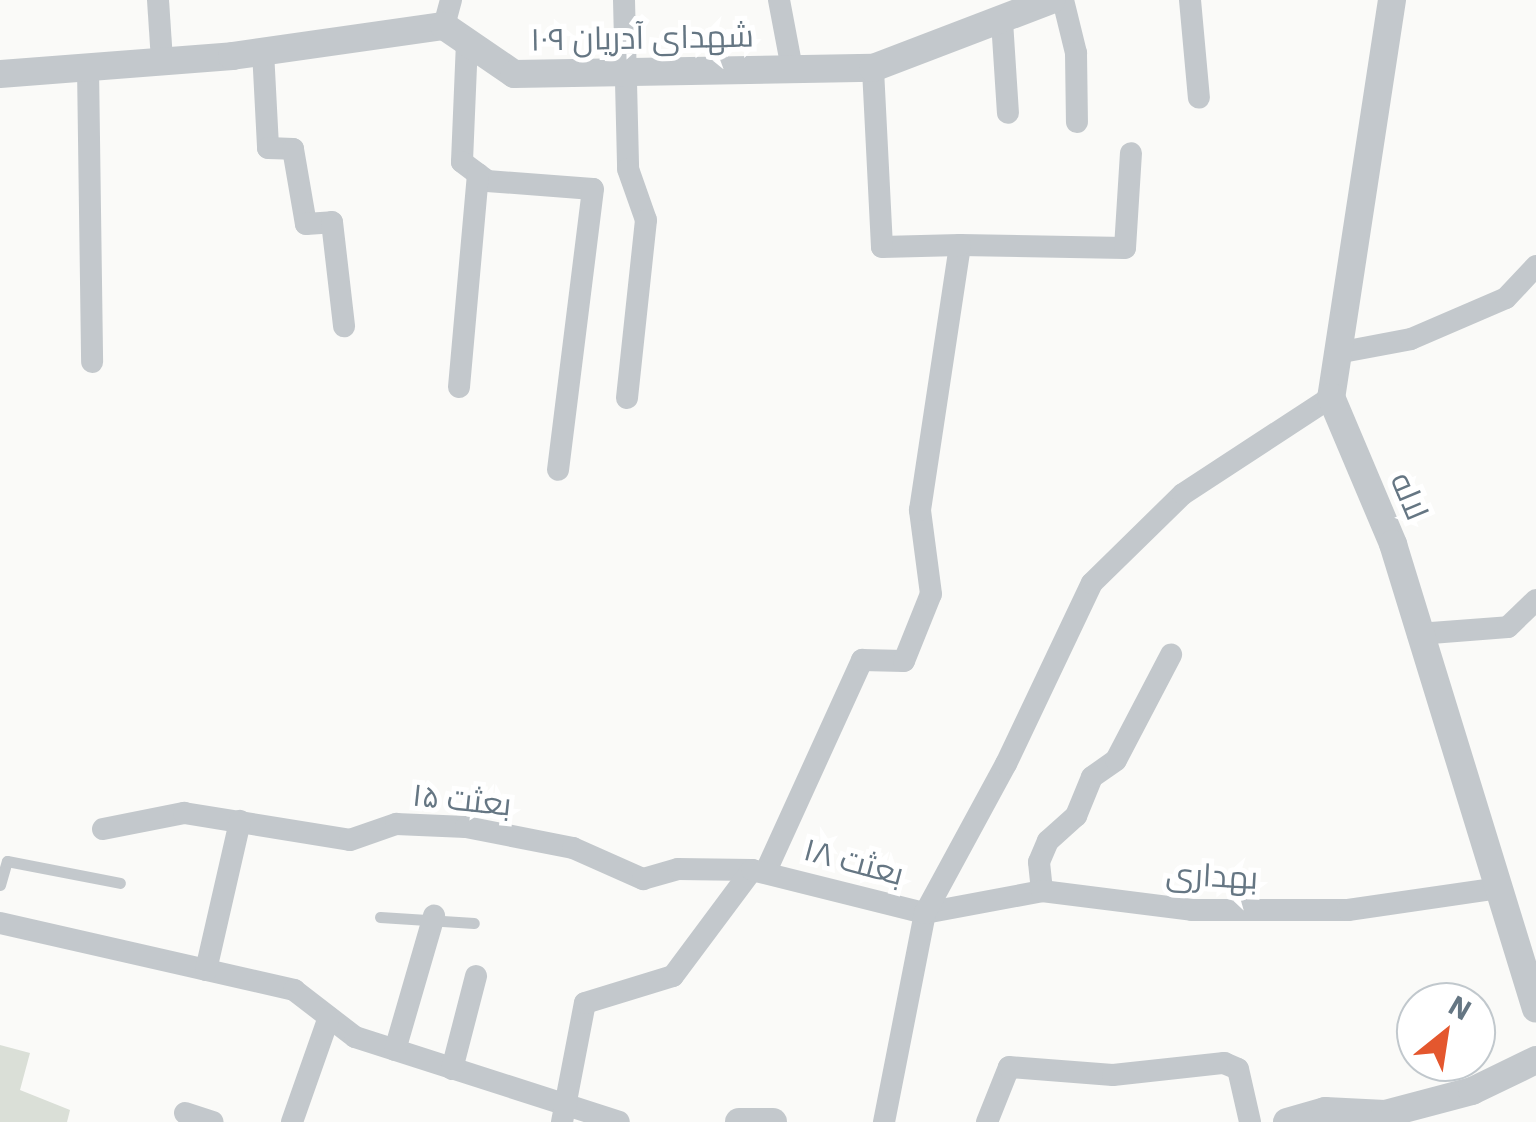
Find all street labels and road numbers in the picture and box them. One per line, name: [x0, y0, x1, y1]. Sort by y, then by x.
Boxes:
street label: شهدای آدریان ۱۰۹: [530, 16, 754, 58]
street label: لاله: [1383, 466, 1437, 526]
street label: بعثت ۱۵: [411, 775, 513, 823]
street label: بعثت ۱۸: [800, 829, 908, 893]
street label: بهداری: [1165, 853, 1259, 897]

